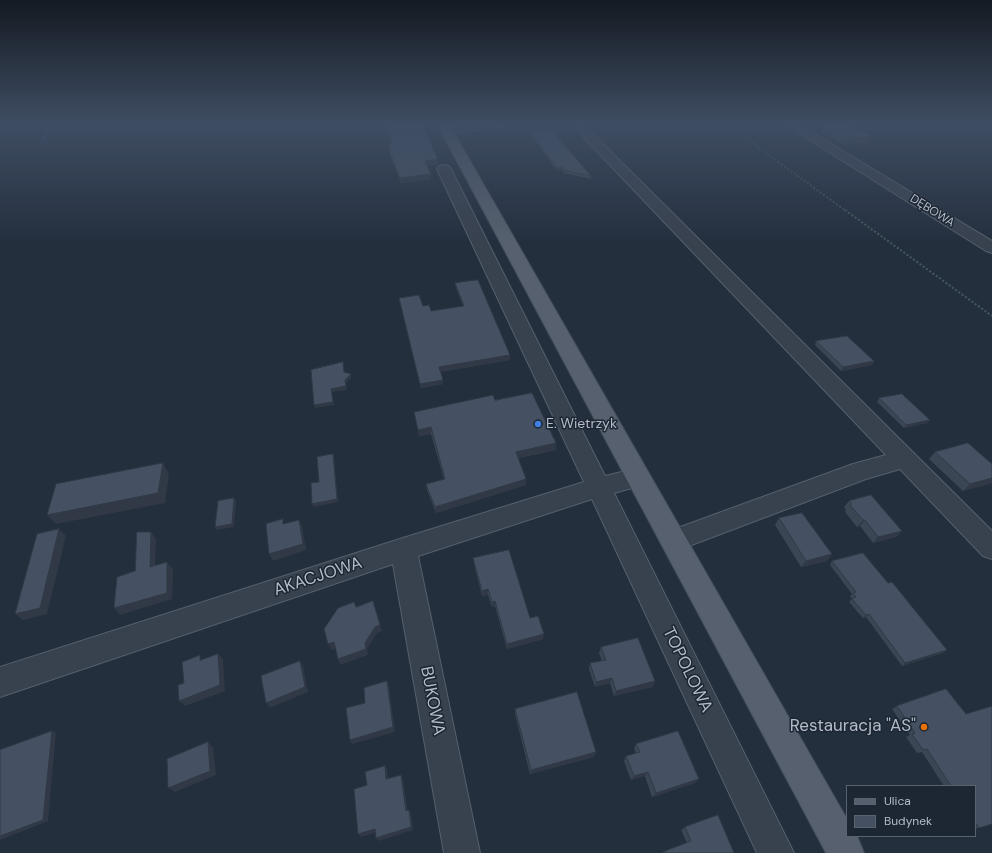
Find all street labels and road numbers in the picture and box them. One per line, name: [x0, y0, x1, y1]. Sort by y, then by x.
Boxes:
street label: DĘBOWA: [907, 192, 957, 230]
street label: AKACJOWA: [271, 553, 365, 601]
street label: TOPOLOWA: [658, 624, 716, 716]
street label: BUKOWA: [415, 665, 449, 737]

